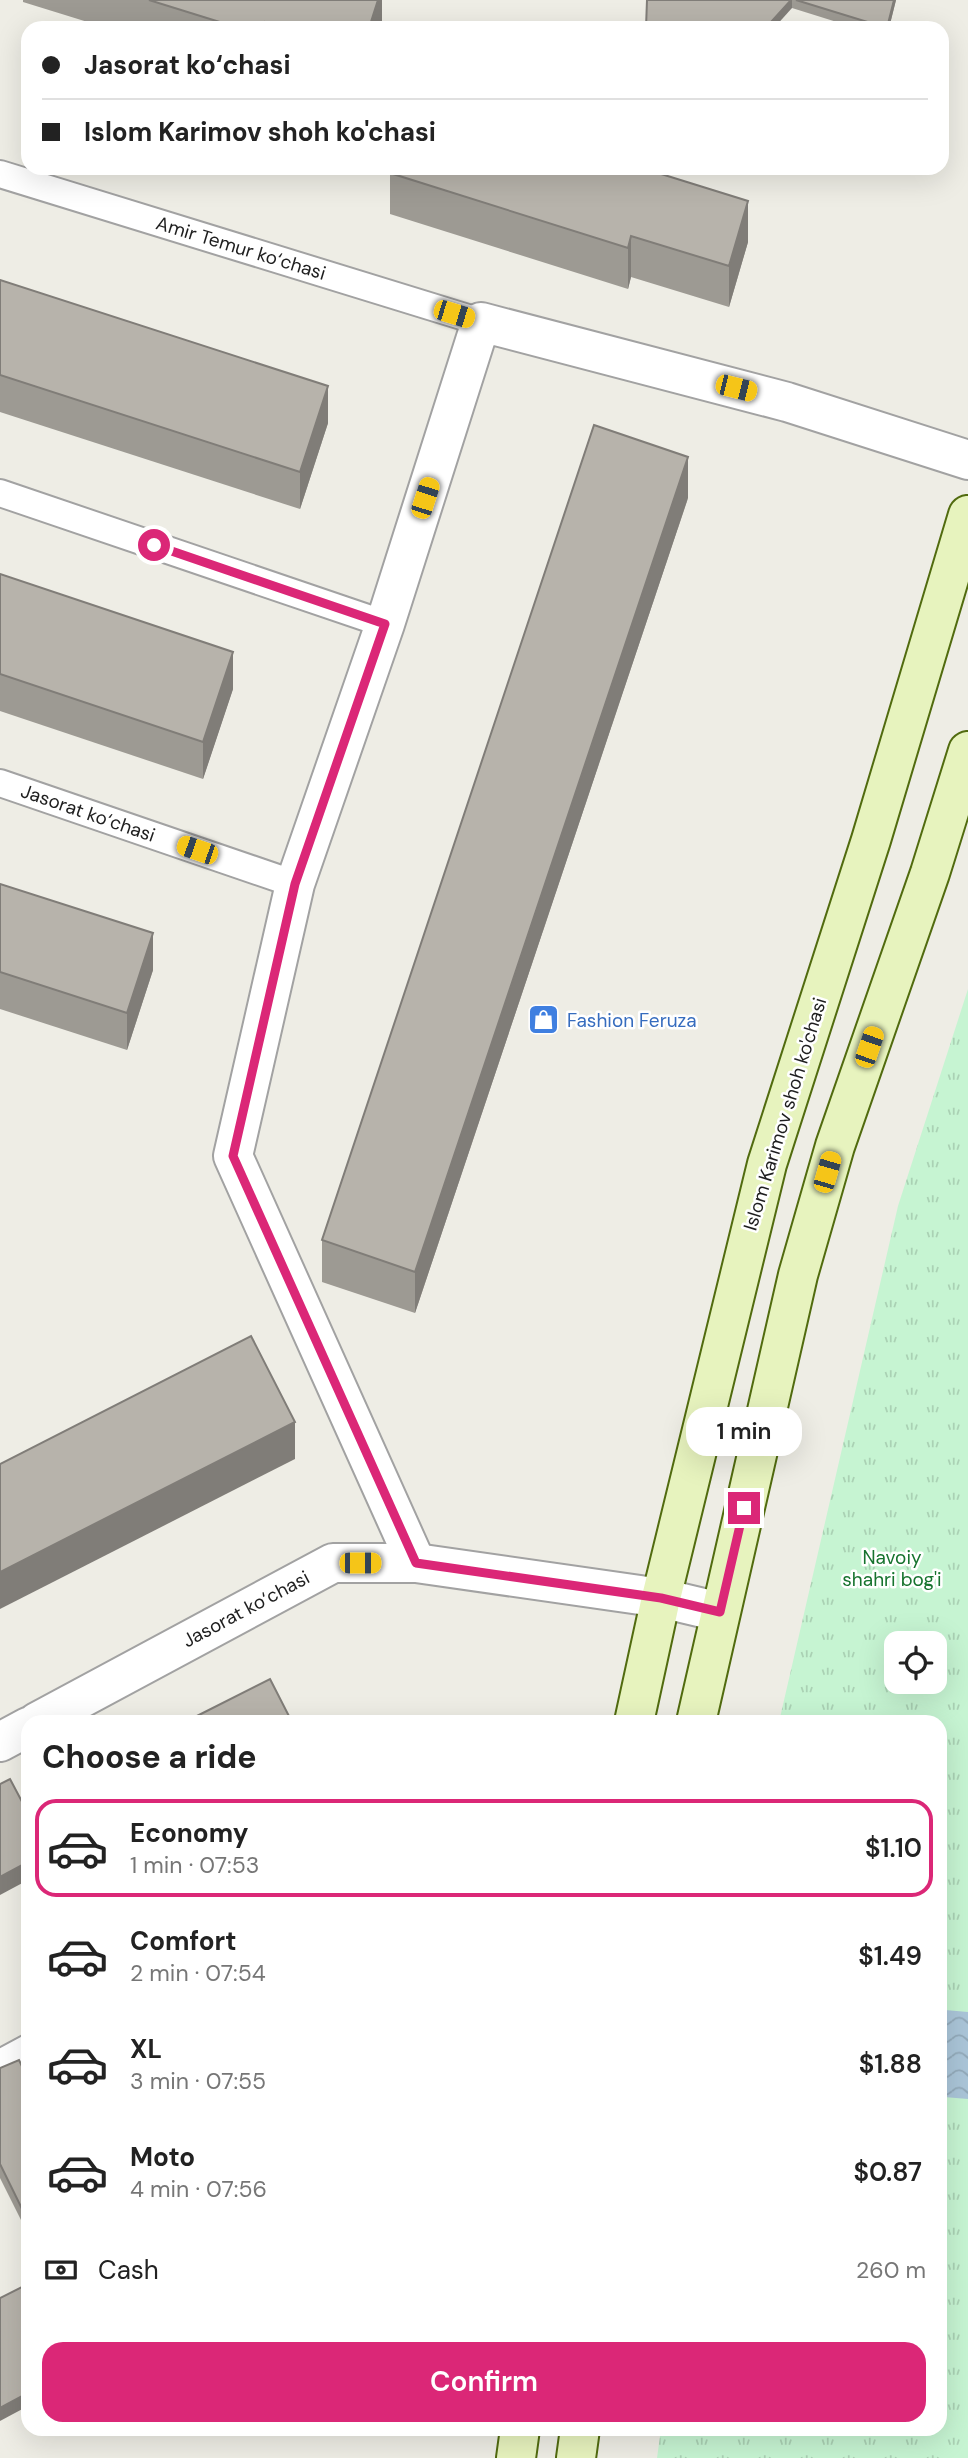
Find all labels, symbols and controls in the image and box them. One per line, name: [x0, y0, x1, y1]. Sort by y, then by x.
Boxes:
text: Jasorat ko‘chasi: [84, 48, 291, 82]
text: Islom Karimov shoh ko'chasi: [84, 115, 436, 149]
street label: Amir Temur ko‘chasi: [153, 210, 329, 286]
car: [431, 298, 478, 330]
car: [714, 373, 759, 403]
car: [409, 475, 442, 521]
route start: [138, 529, 170, 561]
street label: Jasorat ko‘chasi: [17, 778, 159, 848]
car: [174, 833, 221, 867]
street label: Islom Karimov shoh ko'chasi: [738, 994, 832, 1234]
shop icon: Fashion Feruza: [527, 1003, 561, 1037]
place label: Fashion Feruza: [567, 1008, 697, 1033]
car: [853, 1024, 886, 1070]
car: [812, 1149, 843, 1195]
callout: 1 min: [686, 1406, 802, 1456]
text: 1 min: [717, 1416, 771, 1446]
route end: [728, 1492, 760, 1524]
park label: Navoiy shahri bog'i: [842, 1545, 942, 1592]
car: [340, 1553, 382, 1574]
street label: Jasorat ko‘chasi: [178, 1565, 314, 1653]
map controls: [884, 1631, 947, 1694]
button: locate: [884, 1631, 947, 1694]
text: Choose a ride: [42, 1736, 257, 1778]
text: Economy: [130, 1816, 248, 1850]
icon: car: [46, 1817, 109, 1880]
text: $1.10: [865, 1831, 922, 1865]
text: 1 min · 07:53: [130, 1850, 259, 1880]
text: Comfort: [130, 1924, 236, 1958]
icon: car: [46, 1925, 109, 1988]
text: $1.49: [858, 1939, 922, 1973]
text: 2 min · 07:54: [130, 1958, 266, 1988]
text: XL: [130, 2032, 162, 2066]
icon: car: [46, 2033, 109, 2096]
text: $1.88: [859, 2047, 922, 2081]
text: 3 min · 07:55: [130, 2066, 266, 2096]
text: Moto: [130, 2140, 195, 2174]
icon: car: [46, 2141, 109, 2204]
text: $0.87: [853, 2155, 922, 2189]
text: 4 min · 07:56: [130, 2174, 267, 2204]
icon: cash: [42, 2251, 80, 2289]
text: Cash: [98, 2253, 159, 2287]
text: 260 m: [856, 2255, 926, 2285]
button: Confirm: [42, 2342, 926, 2422]

